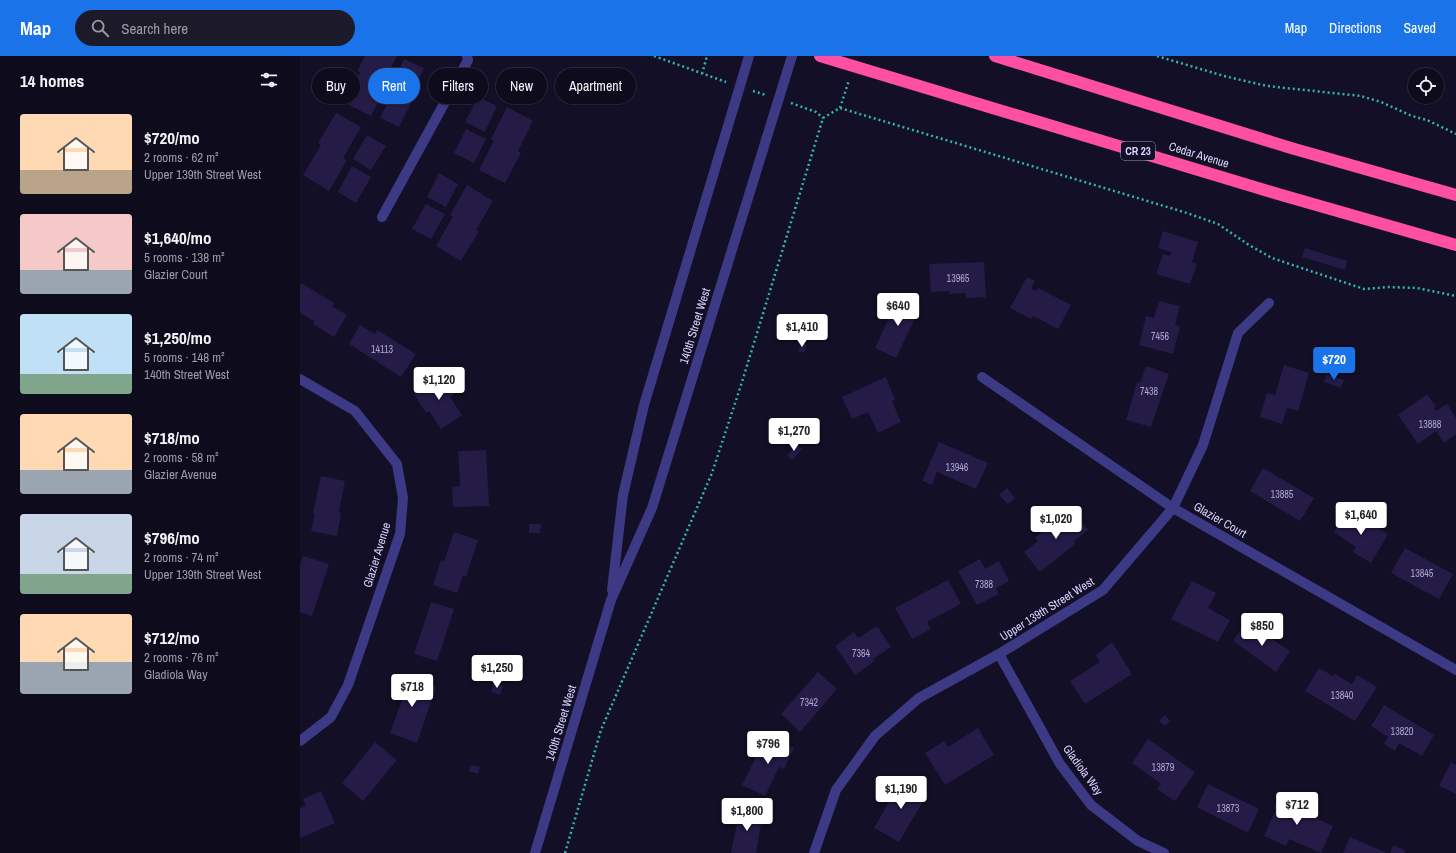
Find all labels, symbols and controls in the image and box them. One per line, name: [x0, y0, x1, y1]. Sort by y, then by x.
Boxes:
search box: [75, 10, 355, 46]
text: Map: [20, 15, 51, 41]
icon: search: [89, 17, 111, 39]
text: Search here: [121, 18, 188, 39]
text: Map: [1285, 19, 1307, 37]
text: Directions: [1329, 19, 1381, 37]
text: Saved: [1403, 19, 1436, 37]
chip: Buy: [312, 68, 360, 104]
chip: Rent: [368, 68, 420, 104]
chip: Filters: [428, 68, 488, 104]
chip: New: [496, 68, 547, 104]
chip: Apartment: [555, 68, 636, 104]
map controls: [1408, 68, 1444, 104]
button: locate: [1408, 68, 1444, 104]
text: 14 homes: [20, 69, 84, 92]
icon: filters: [258, 69, 280, 91]
text: $720/mo: [144, 126, 200, 149]
icon: home: [52, 130, 100, 178]
street label: Cedar Avenue: [1167, 138, 1231, 172]
road number: CR 23: [1121, 142, 1155, 160]
text: 2 rooms · 62 m²: [144, 149, 219, 166]
text: Upper 139th Street West: [144, 166, 261, 183]
text: $1,640/mo: [144, 226, 211, 249]
icon: home: [52, 230, 100, 278]
text: 5 rooms · 138 m²: [144, 249, 225, 266]
text: Glazier Court: [144, 266, 207, 283]
house number: 13965: [947, 272, 970, 285]
street label: 140th Street West: [676, 286, 714, 366]
pin: $640: [874, 293, 922, 327]
text: $640: [886, 297, 910, 314]
pin: $1,410: [769, 314, 835, 348]
text: $1,410: [786, 318, 818, 335]
text: $1,250/mo: [144, 326, 211, 349]
icon: home: [52, 330, 100, 378]
house number: 7456: [1151, 330, 1170, 343]
house number: 14113: [371, 343, 394, 356]
pin: $720: [1310, 347, 1358, 381]
text: 5 rooms · 148 m²: [144, 349, 225, 366]
text: $720: [1322, 351, 1346, 368]
text: 140th Street West: [144, 366, 229, 383]
pin: $1,120: [406, 367, 472, 401]
text: $1,120: [423, 371, 455, 388]
house number: 7438: [1140, 385, 1159, 398]
pin: $1,270: [761, 418, 827, 452]
house number: 13888: [1419, 418, 1442, 431]
text: $1,270: [778, 422, 810, 439]
text: $718/mo: [144, 426, 200, 449]
icon: home: [52, 430, 100, 478]
text: 2 rooms · 58 m²: [144, 449, 219, 466]
house number: 13946: [946, 461, 969, 474]
text: Glazier Avenue: [144, 466, 217, 483]
house number: 13885: [1271, 488, 1294, 501]
street label: Glazier Court: [1191, 498, 1250, 542]
pin: $1,640: [1328, 502, 1394, 536]
pin: $1,020: [1023, 506, 1089, 540]
text: $1,640: [1345, 506, 1377, 523]
text: $1,020: [1040, 510, 1072, 527]
street label: Glazier Avenue: [360, 521, 394, 589]
text: $796/mo: [144, 526, 200, 549]
icon: home: [52, 530, 100, 578]
text: 2 rooms · 74 m²: [144, 549, 219, 566]
text: Upper 139th Street West: [144, 566, 261, 583]
house number: 13845: [1411, 567, 1434, 580]
street label: Upper 139th Street West: [997, 573, 1097, 644]
house number: 7388: [975, 578, 994, 591]
pin: $850: [1238, 613, 1286, 647]
text: $850: [1250, 617, 1274, 634]
text: $712/mo: [144, 626, 200, 649]
icon: home: [52, 630, 100, 678]
house number: 7364: [852, 647, 871, 660]
text: 2 rooms · 76 m²: [144, 649, 219, 666]
pin: $1,250: [464, 655, 530, 689]
text: $1,250: [481, 659, 513, 676]
text: Gladiola Way: [144, 666, 208, 683]
pin: $718: [388, 674, 436, 708]
text: $718: [400, 678, 424, 695]
street label: 140th Street West: [542, 683, 580, 763]
house number: 13840: [1331, 689, 1354, 702]
house number: 7342: [800, 696, 819, 709]
house number: 13820: [1391, 725, 1414, 738]
pin: $796: [744, 731, 792, 765]
text: $796: [756, 735, 780, 752]
street label: Gladiola Way: [1059, 742, 1107, 799]
house number: 13879: [1152, 761, 1175, 774]
pin: $1,190: [868, 776, 934, 810]
text: $1,190: [885, 780, 917, 797]
pin: $712: [1273, 792, 1321, 826]
text: $712: [1285, 796, 1309, 813]
pin: $1,800: [714, 798, 780, 832]
text: $1,800: [731, 802, 763, 819]
house number: 13873: [1217, 802, 1240, 815]

